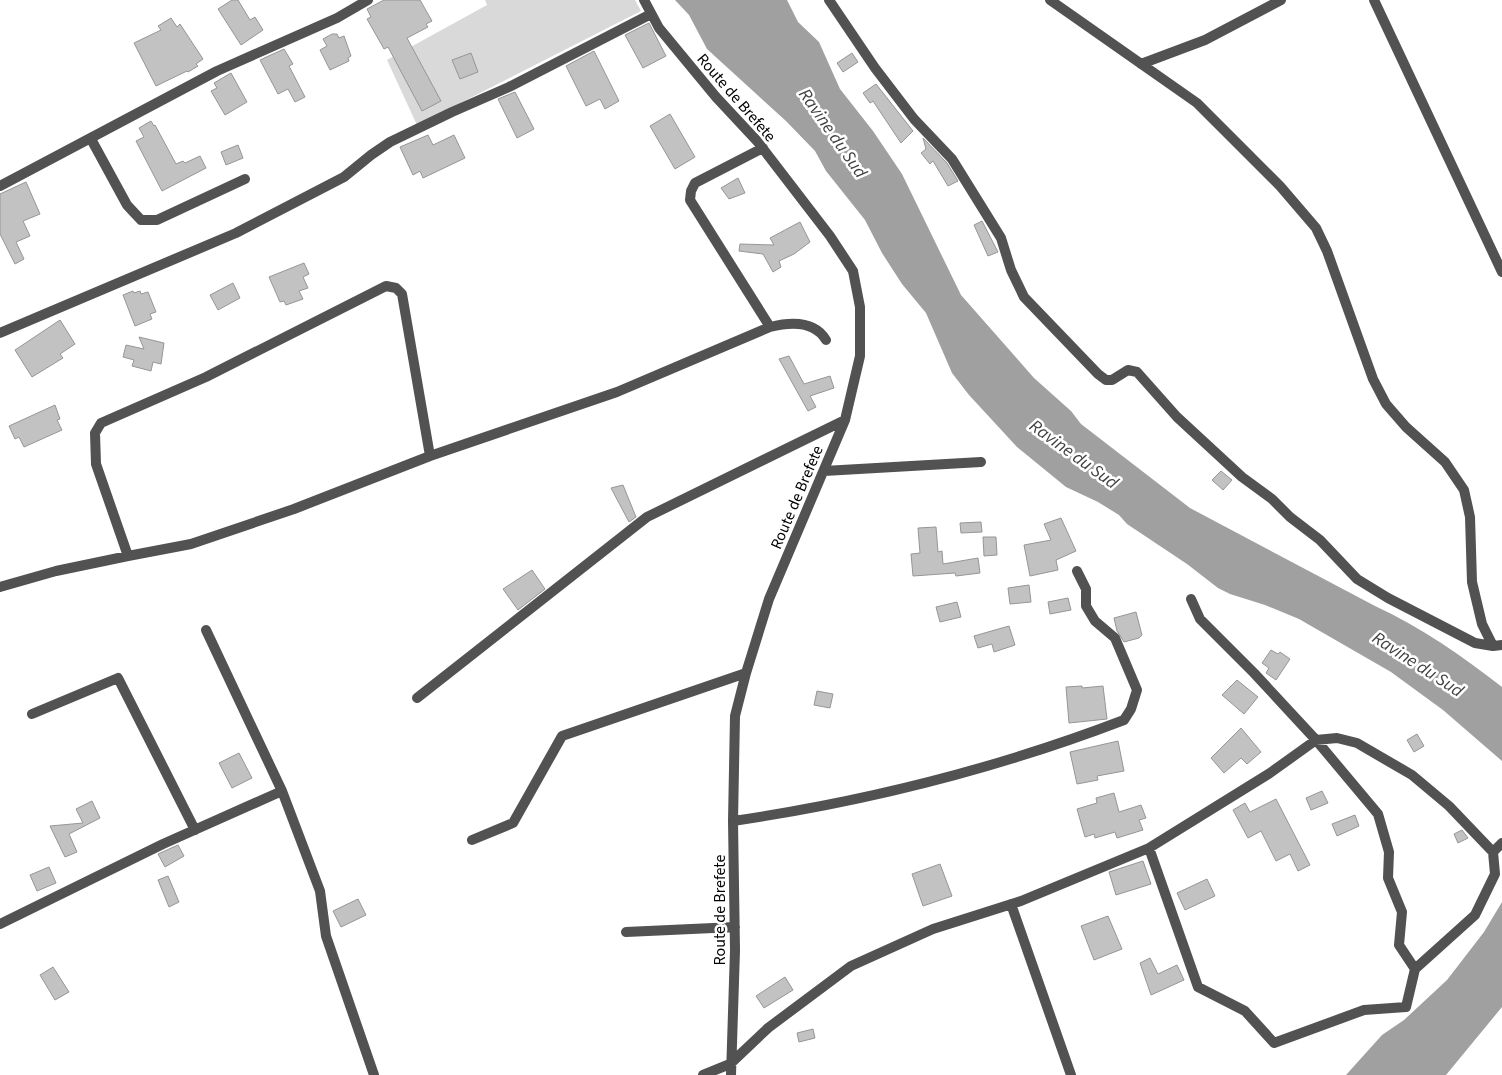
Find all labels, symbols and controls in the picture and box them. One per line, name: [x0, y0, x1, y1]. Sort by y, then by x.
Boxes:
street label: Route de Brefete: [692, 49, 781, 147]
water label: Ravine du Sud: [792, 83, 873, 183]
water label: Ravine du Sud: [1024, 414, 1124, 495]
street label: Route de Brefete: [765, 442, 829, 553]
water label: Ravine du Sud: [1367, 626, 1469, 703]
street label: Route de Brefete: [709, 855, 731, 965]

